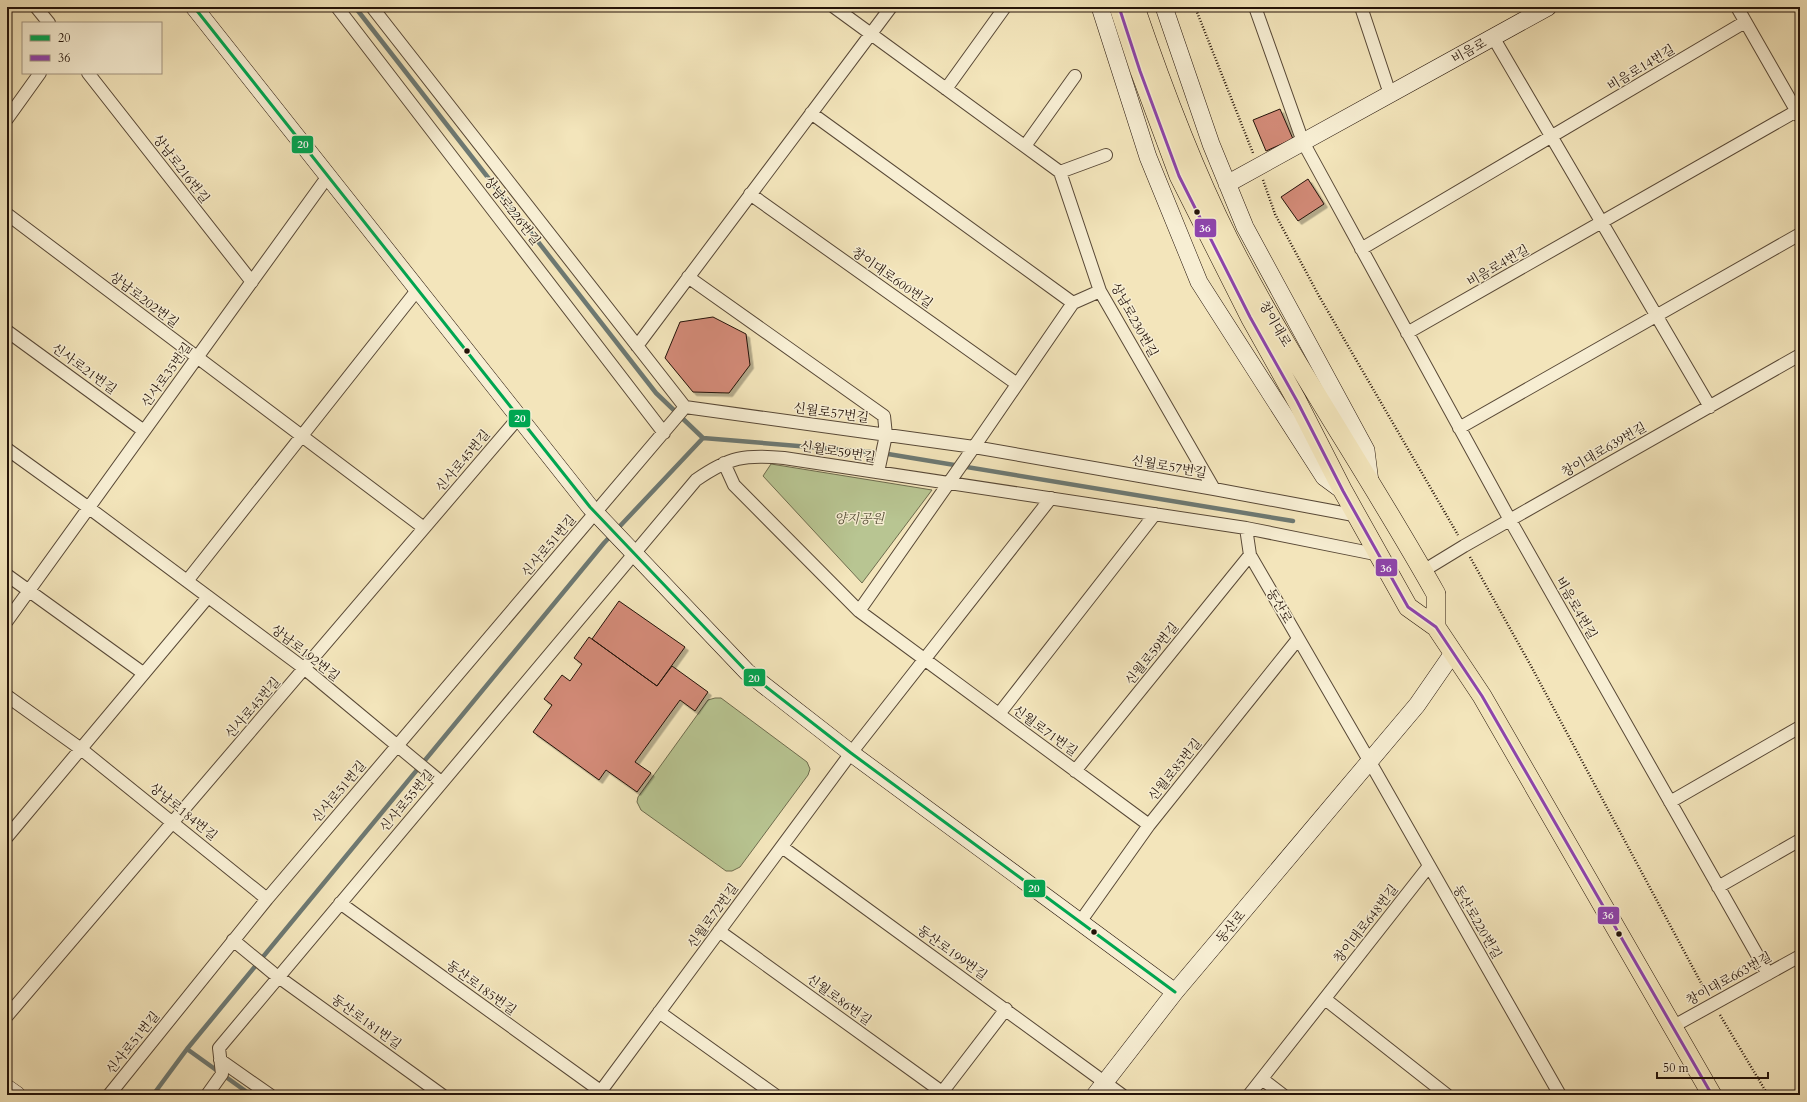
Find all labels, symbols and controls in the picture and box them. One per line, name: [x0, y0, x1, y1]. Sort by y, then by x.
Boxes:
legend: [22, 22, 162, 74]
text: 20: [58, 30, 70, 46]
street label: 비음로: [1448, 34, 1490, 68]
street label: 비음로14번길: [1604, 41, 1678, 95]
text: 36: [58, 50, 70, 66]
street label: 상남로216번길: [148, 131, 214, 207]
line badge: 20: [291, 135, 314, 154]
text: 20: [297, 137, 309, 152]
street label: 상남로226번길: [479, 173, 545, 249]
unlabelled marker: [1192, 207, 1202, 217]
line badge: 36: [1194, 218, 1217, 238]
text: 36: [1199, 221, 1211, 236]
street label: 비음로4번길: [1463, 241, 1533, 291]
street label: 창이대로600번길: [848, 243, 936, 313]
street label: 상남로202번길: [106, 268, 182, 332]
street label: 상남로230번길: [1106, 279, 1162, 361]
street label: 창이대로: [1255, 298, 1296, 351]
street label: 신사로21번길: [48, 339, 120, 399]
street label: 신사로35번길: [137, 339, 197, 411]
unlabelled marker: [462, 346, 472, 356]
street label: 신월로57번길: [792, 399, 870, 427]
line badge: 20: [508, 409, 531, 428]
text: 20: [514, 411, 526, 426]
street label: 창이대로639번길: [1558, 418, 1650, 482]
street label: 신사로45번길: [432, 426, 494, 496]
street label: 신월로59번길: [799, 437, 877, 467]
street label: 신월로57번길: [1130, 452, 1208, 482]
park label: 양지공원: [834, 510, 886, 528]
street label: 신사로51번길: [518, 511, 580, 581]
line badge: 36: [1375, 558, 1398, 577]
text: 36: [1380, 561, 1392, 576]
street label: 비음로4번길: [1551, 573, 1601, 643]
street label: 동산로: [1262, 585, 1296, 627]
street label: 신월로59번길: [1121, 619, 1183, 689]
street label: 상남로192번길: [267, 620, 343, 686]
line badge: 20: [743, 668, 766, 687]
text: 20: [748, 671, 760, 686]
street label: 신사로45번길: [221, 673, 285, 743]
street label: 신월로71번길: [1009, 701, 1081, 761]
street label: 신월로85번길: [1144, 735, 1206, 805]
street label: 신사로51번길: [308, 757, 370, 827]
street label: 신사로55번길: [376, 766, 438, 836]
street label: 상남로184번길: [145, 779, 221, 845]
line badge: 20: [1023, 879, 1046, 898]
street label: 신월로72번길: [683, 880, 743, 952]
text: 20: [1028, 881, 1040, 896]
street label: 창이대로648번길: [1330, 881, 1402, 967]
street label: 동산로220번길: [1449, 882, 1505, 962]
street label: 동산로: [1212, 906, 1250, 947]
line badge: 36: [1597, 906, 1620, 925]
text: 36: [1602, 908, 1614, 923]
street label: 동산로199번길: [913, 921, 991, 985]
unlabelled marker: [1089, 927, 1099, 937]
unlabelled marker: [1614, 929, 1624, 939]
street label: 창이대로663번길: [1683, 948, 1775, 1010]
street label: 동산로185번길: [442, 956, 520, 1020]
street label: 신월로86번길: [803, 970, 875, 1030]
street label: 동산로181번길: [327, 990, 405, 1054]
street label: 신사로51번길: [102, 1008, 164, 1078]
scale bar: [1657, 1054, 1768, 1080]
text: 50 m: [1663, 1060, 1690, 1076]

